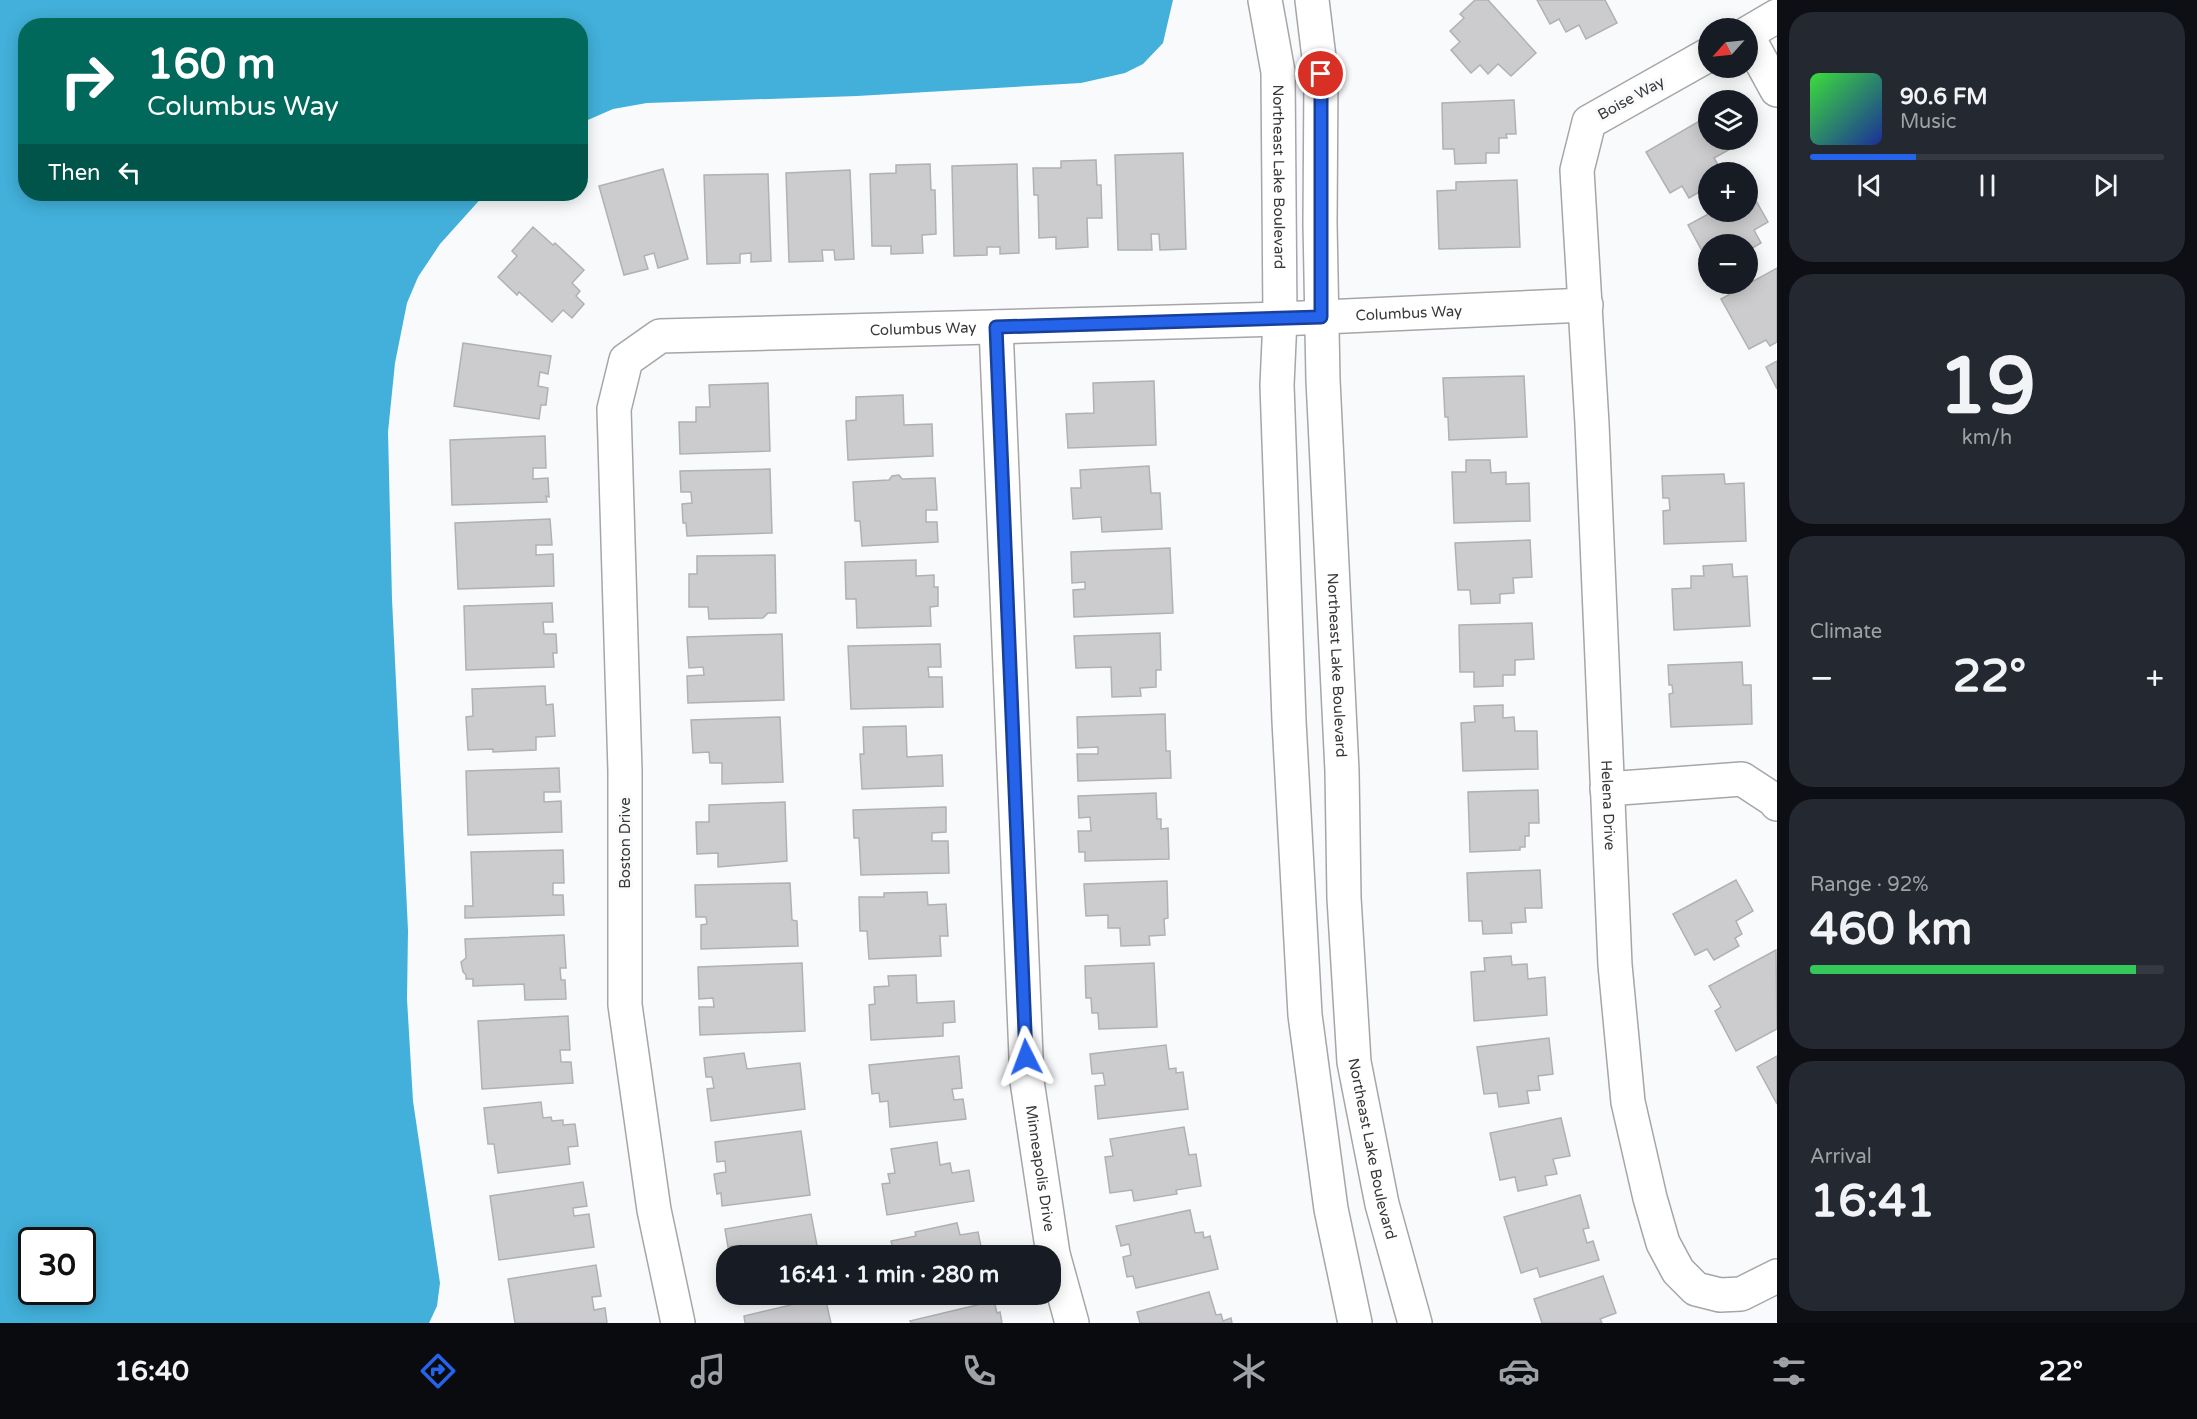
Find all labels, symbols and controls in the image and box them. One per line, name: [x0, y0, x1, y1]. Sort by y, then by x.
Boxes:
north arrow: [1698, 18, 1758, 78]
map controls: [1698, 18, 1758, 294]
text: 160 m: [147, 39, 276, 90]
icon: right: [48, 42, 126, 120]
pin: [1295, 48, 1346, 99]
icon: arrive: [1304, 57, 1337, 90]
street label: Boise Way: [1594, 72, 1668, 124]
street label: Northeast Lake Boulevard: [1269, 84, 1289, 269]
text: 90.6 FM: [1900, 84, 1988, 110]
text: Columbus Way: [147, 90, 339, 123]
button: layers: [1698, 90, 1758, 150]
text: Music: [1900, 110, 1956, 134]
icon: left: [113, 156, 146, 189]
text: Then: [48, 160, 101, 186]
button: +: [1698, 162, 1758, 222]
icon: previous: [1853, 169, 1886, 202]
icon: pause: [1971, 169, 2004, 202]
icon: next: [2089, 169, 2122, 202]
button: −: [1698, 234, 1758, 294]
street label: Columbus Way: [1355, 302, 1463, 325]
street label: Columbus Way: [870, 318, 977, 339]
text: 19: [1938, 340, 2036, 434]
text: km/h: [1962, 426, 2012, 450]
street label: Northeast Lake Boulevard: [1323, 572, 1350, 758]
text: Climate: [1810, 620, 1882, 644]
text: 22°: [1953, 650, 2026, 704]
text: −: [1810, 659, 1834, 698]
text: +: [2145, 659, 2164, 698]
street label: Helena Drive: [1597, 760, 1619, 851]
street label: Boston Drive: [616, 797, 634, 889]
text: Range · 92%: [1810, 873, 1929, 897]
text: 460 km: [1810, 903, 1972, 957]
position arrow: [994, 1025, 1058, 1089]
street label: Northeast Lake Boulevard: [1344, 1057, 1400, 1241]
street label: Minneapolis Drive: [1022, 1104, 1059, 1233]
text: Arrival: [1810, 1145, 1872, 1169]
text: 16:41: [1810, 1175, 1935, 1229]
speed limit sign: 30: [18, 1227, 96, 1305]
text: 16:41 · 1 min · 280 m: [778, 1262, 999, 1288]
icon: directions: [417, 1350, 459, 1392]
icon: music: [687, 1350, 729, 1392]
icon: phone: [958, 1350, 1000, 1392]
icon: climate: [1228, 1350, 1270, 1392]
icon: car: [1498, 1350, 1540, 1392]
icon: filters: [1768, 1350, 1810, 1392]
text: 16:40: [114, 1355, 189, 1388]
text: 22°: [2039, 1355, 2083, 1388]

